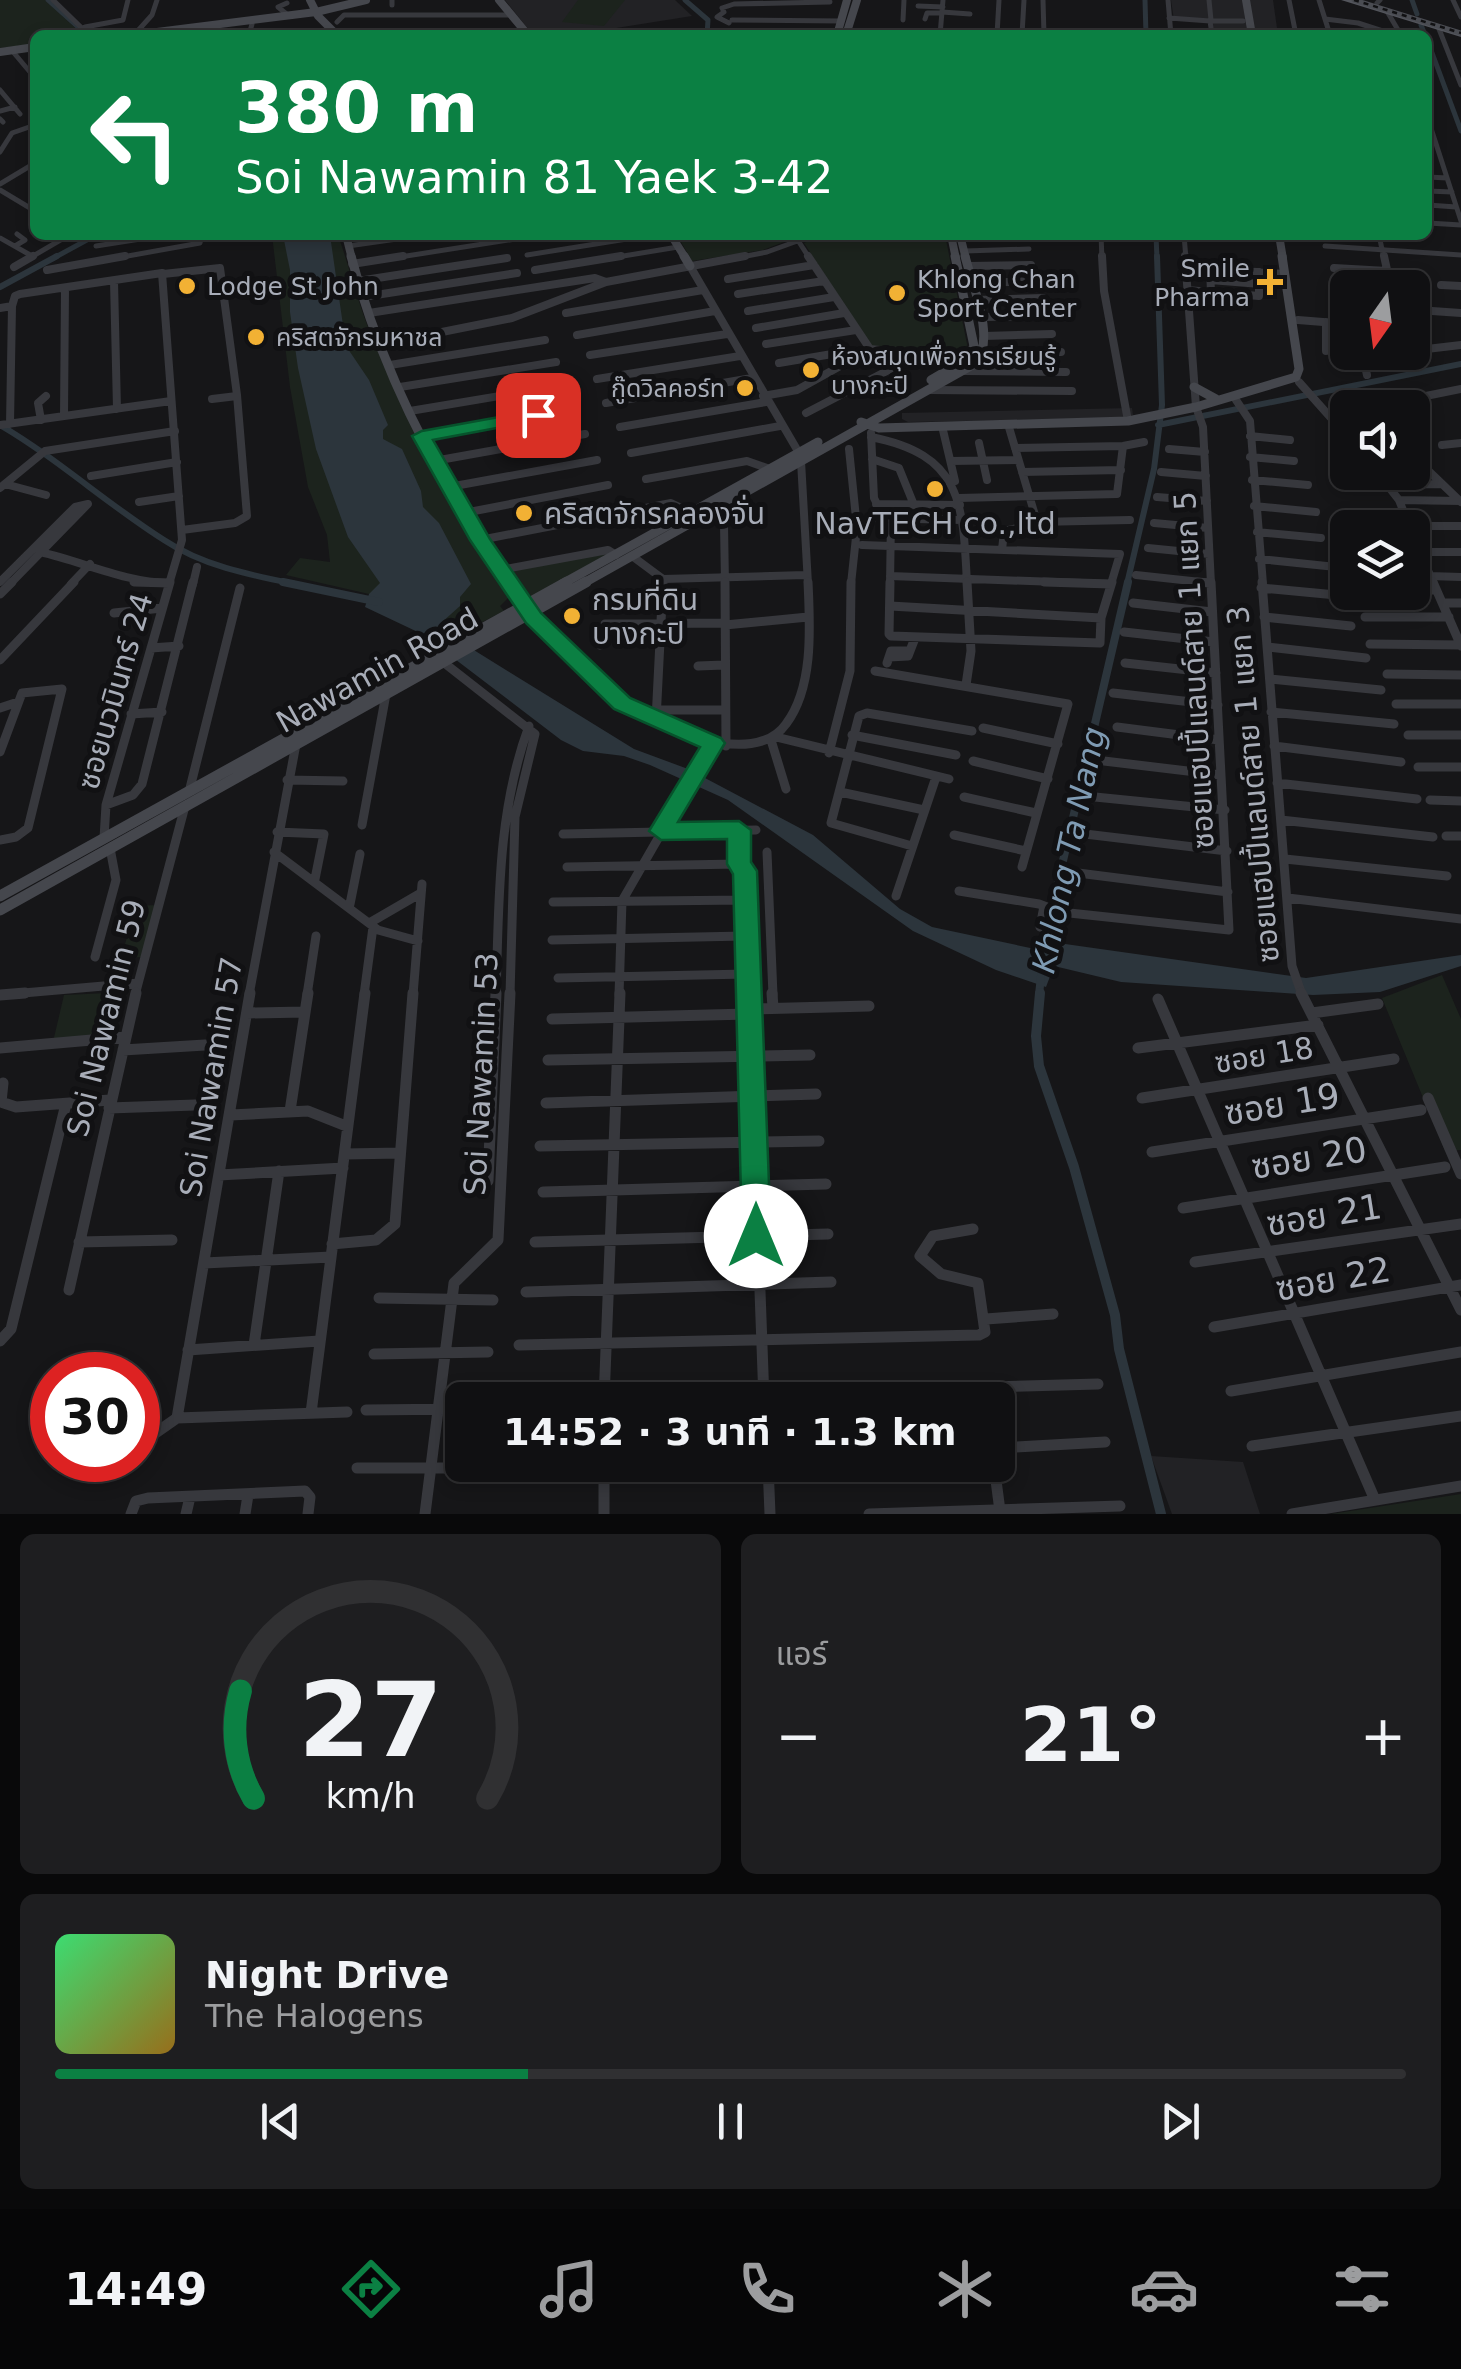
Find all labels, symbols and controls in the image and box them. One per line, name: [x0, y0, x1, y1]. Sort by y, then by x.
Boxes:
text: 380 m: [235, 67, 478, 149]
icon: left: [70, 70, 200, 200]
text: Soi Nawamin 81 Yaek 3-42: [235, 151, 833, 204]
place label: Smile Pharma: [1154, 254, 1250, 312]
place label: Khlong Chan Sport Center: [917, 265, 1077, 323]
north arrow: [1330, 270, 1430, 370]
map controls: [1330, 270, 1430, 610]
marker: Smile Pharma: [1259, 271, 1281, 293]
place label: Lodge St John: [207, 272, 379, 301]
marker: Lodge St John: [176, 275, 198, 297]
marker: Khlong Chan Sport Center: [886, 282, 908, 304]
place label: คริสตจักรมหาชล: [276, 323, 442, 352]
marker: คริสตจักรมหาชล: [245, 326, 267, 348]
place label: ห้องสมุดเพื่อการเรียนรู้ บางกะปิ: [831, 339, 1056, 400]
marker: ห้องสมุดเพื่อการเรียนรู้ บางกะปิ: [800, 359, 822, 381]
pin: [496, 373, 581, 458]
place label: กู๊ดวิลคอร์ท: [611, 374, 725, 404]
marker: กู๊ดวิลคอร์ท: [734, 377, 756, 399]
icon: arrive: [511, 388, 566, 443]
button: sound: [1330, 390, 1430, 490]
marker: NavTECH co.,ltd: [924, 478, 946, 500]
street label: ซอยแฮปปี้แลนด์สาย 1 แยก 5: [1164, 490, 1221, 850]
place label: คริสตจักรคลองจั่น: [544, 494, 765, 531]
marker: คริสตจักรคลองจั่น: [513, 502, 535, 524]
place label: NavTECH co.,ltd: [814, 506, 1056, 541]
button: layers: [1330, 510, 1430, 610]
place label: กรมที่ดิน บางกะปิ: [592, 579, 698, 651]
street label: ซอยนวมินทร์ 24: [70, 589, 160, 793]
street label: Nawamin Road: [270, 600, 484, 740]
street label: ซอยแฮปปี้แลนด์สาย 1 แยก 3: [1217, 604, 1286, 964]
marker: กรมที่ดิน บางกะปิ: [561, 605, 583, 627]
water label: Khlong Ta Nang: [1024, 723, 1114, 977]
street label: Soi Nawamin 59: [60, 896, 152, 1140]
street label: Soi Nawamin 53: [457, 952, 505, 1196]
street label: Soi Nawamin 57: [173, 954, 249, 1200]
street label: ซอย 18: [1212, 1030, 1316, 1080]
street label: ซอย 19: [1222, 1075, 1342, 1133]
street label: ซอย 20: [1249, 1129, 1369, 1187]
position arrow: [704, 1184, 808, 1288]
street label: ซอย 21: [1264, 1186, 1384, 1244]
street label: ซอย 22: [1272, 1249, 1394, 1309]
speed limit sign: 30: [30, 1352, 160, 1482]
text: 14:52 · 3 นาที · 1.3 km: [503, 1410, 957, 1454]
text: แอร์: [776, 1635, 827, 1673]
text: 27: [298, 1659, 443, 1781]
text: 21°: [1020, 1691, 1162, 1779]
text: −: [776, 1704, 822, 1768]
text: +: [1360, 1704, 1406, 1768]
text: km/h: [325, 1775, 415, 1816]
text: Night Drive: [205, 1953, 449, 1997]
text: The Halogens: [205, 1997, 424, 2035]
icon: previous: [253, 2094, 308, 2149]
icon: pause: [703, 2094, 758, 2149]
icon: next: [1153, 2094, 1208, 2149]
icon: directions: [336, 2254, 406, 2324]
icon: music: [534, 2254, 604, 2324]
icon: phone: [732, 2254, 802, 2324]
icon: climate: [930, 2254, 1000, 2324]
icon: car: [1129, 2254, 1199, 2324]
icon: filters: [1327, 2254, 1397, 2324]
text: 14:49: [64, 2263, 207, 2316]

